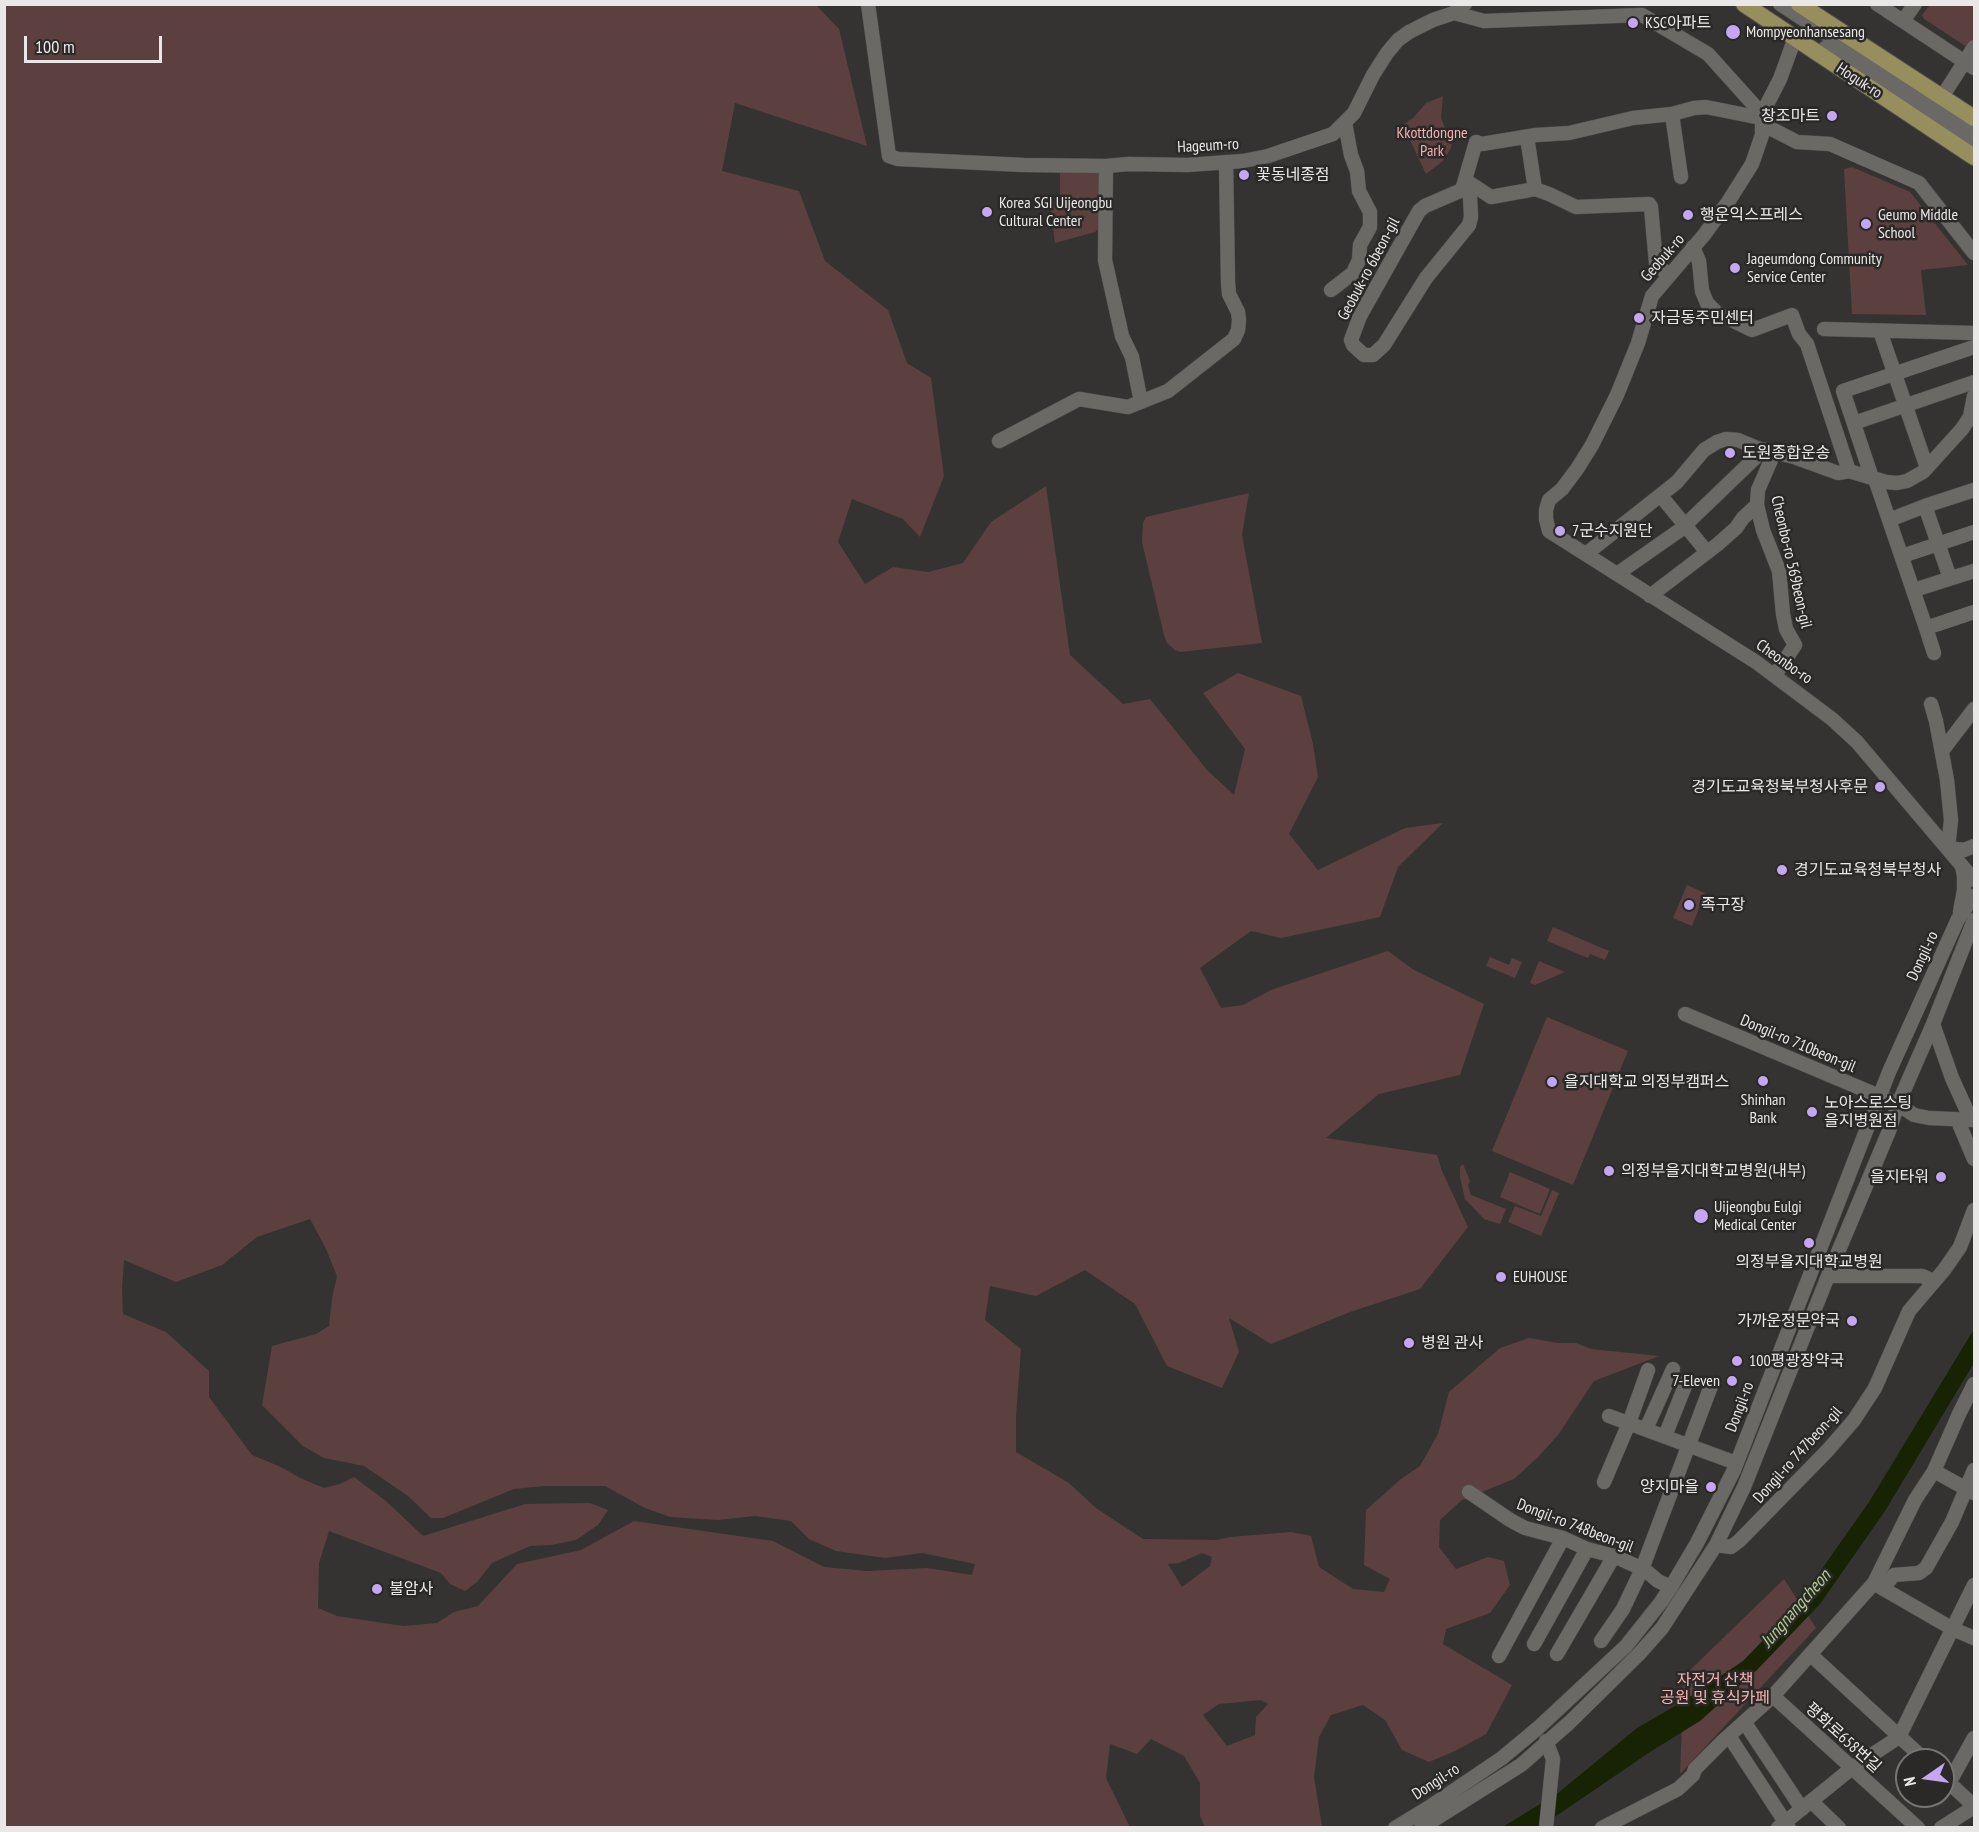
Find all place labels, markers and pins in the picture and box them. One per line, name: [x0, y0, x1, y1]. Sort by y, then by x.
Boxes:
place label: KSC아파트: [1645, 13, 1711, 33]
marker: KSC아파트: [1626, 16, 1640, 30]
place label: Mompyeonhansesang: [1746, 22, 1865, 42]
marker: Mompyeonhansesang: [1724, 23, 1742, 41]
place label: 창조마트: [1761, 106, 1820, 126]
marker: 창조마트: [1825, 109, 1839, 123]
place label: 꽃동네종점: [1256, 165, 1330, 185]
marker: 꽃동네종점: [1237, 168, 1251, 182]
place label: Korea SGI Uijeongbu Cultural Center: [999, 193, 1112, 231]
marker: Korea SGI Uijeongbu Cultural Center: [980, 205, 994, 219]
place label: 행운익스프레스: [1700, 205, 1803, 225]
place label: Geumo Middle School: [1878, 205, 1958, 243]
marker: 행운익스프레스: [1681, 208, 1695, 222]
marker: Geumo Middle School: [1859, 217, 1873, 231]
place label: Jageumdong Community Service Center: [1747, 249, 1882, 287]
marker: Jageumdong Community Service Center: [1728, 261, 1742, 275]
place label: 자금동주민센터: [1651, 308, 1754, 328]
marker: 자금동주민센터: [1632, 311, 1646, 325]
place label: 도원종합운송: [1742, 443, 1830, 463]
marker: 도원종합운송: [1723, 446, 1737, 460]
place label: 7군수지원단: [1572, 521, 1653, 541]
marker: 7군수지원단: [1553, 524, 1567, 538]
place label: 경기도교육청북부청사후문: [1691, 777, 1868, 797]
marker: 경기도교육청북부청사후문: [1873, 780, 1887, 794]
place label: 경기도교육청북부청사: [1794, 860, 1941, 880]
marker: 경기도교육청북부청사: [1775, 863, 1789, 877]
place label: 족구장: [1701, 895, 1745, 915]
marker: 족구장: [1682, 898, 1696, 912]
place label: 을지대학교 의정부캠퍼스: [1564, 1072, 1729, 1092]
marker: Shinhan Bank: [1756, 1074, 1770, 1088]
marker: 을지대학교 의정부캠퍼스: [1545, 1075, 1559, 1089]
place label: Shinhan Bank: [1741, 1090, 1785, 1128]
place label: 노아스로스팅 을지병원점: [1824, 1093, 1912, 1131]
marker: 노아스로스팅 을지병원점: [1805, 1105, 1819, 1119]
place label: 의정부을지대학교병원(내부): [1621, 1161, 1805, 1181]
marker: 의정부을지대학교병원(내부): [1602, 1164, 1616, 1178]
place label: 을지타워: [1870, 1167, 1929, 1187]
marker: 을지타워: [1934, 1170, 1948, 1184]
place label: Uijeongbu Eulgi Medical Center: [1714, 1197, 1802, 1235]
marker: Uijeongbu Eulgi Medical Center: [1692, 1207, 1710, 1225]
marker: 의정부을지대학교병원: [1802, 1236, 1816, 1250]
place label: 의정부을지대학교병원: [1735, 1252, 1883, 1272]
place label: EUHOUSE: [1513, 1267, 1568, 1287]
marker: EUHOUSE: [1494, 1270, 1508, 1284]
place label: 가까운정문약국: [1737, 1311, 1840, 1331]
marker: 가까운정문약국: [1845, 1314, 1859, 1328]
place label: 병원 관사: [1421, 1333, 1483, 1353]
marker: 병원 관사: [1402, 1336, 1416, 1350]
place label: 100평광장약국: [1749, 1351, 1844, 1371]
marker: 100평광장약국: [1730, 1354, 1744, 1368]
place label: 7-Eleven: [1672, 1371, 1720, 1391]
marker: 7-Eleven: [1725, 1374, 1739, 1388]
place label: 양지마을: [1640, 1477, 1699, 1497]
marker: 양지마을: [1704, 1480, 1718, 1494]
place label: 불암사: [389, 1579, 433, 1599]
marker: 불암사: [370, 1582, 384, 1596]

